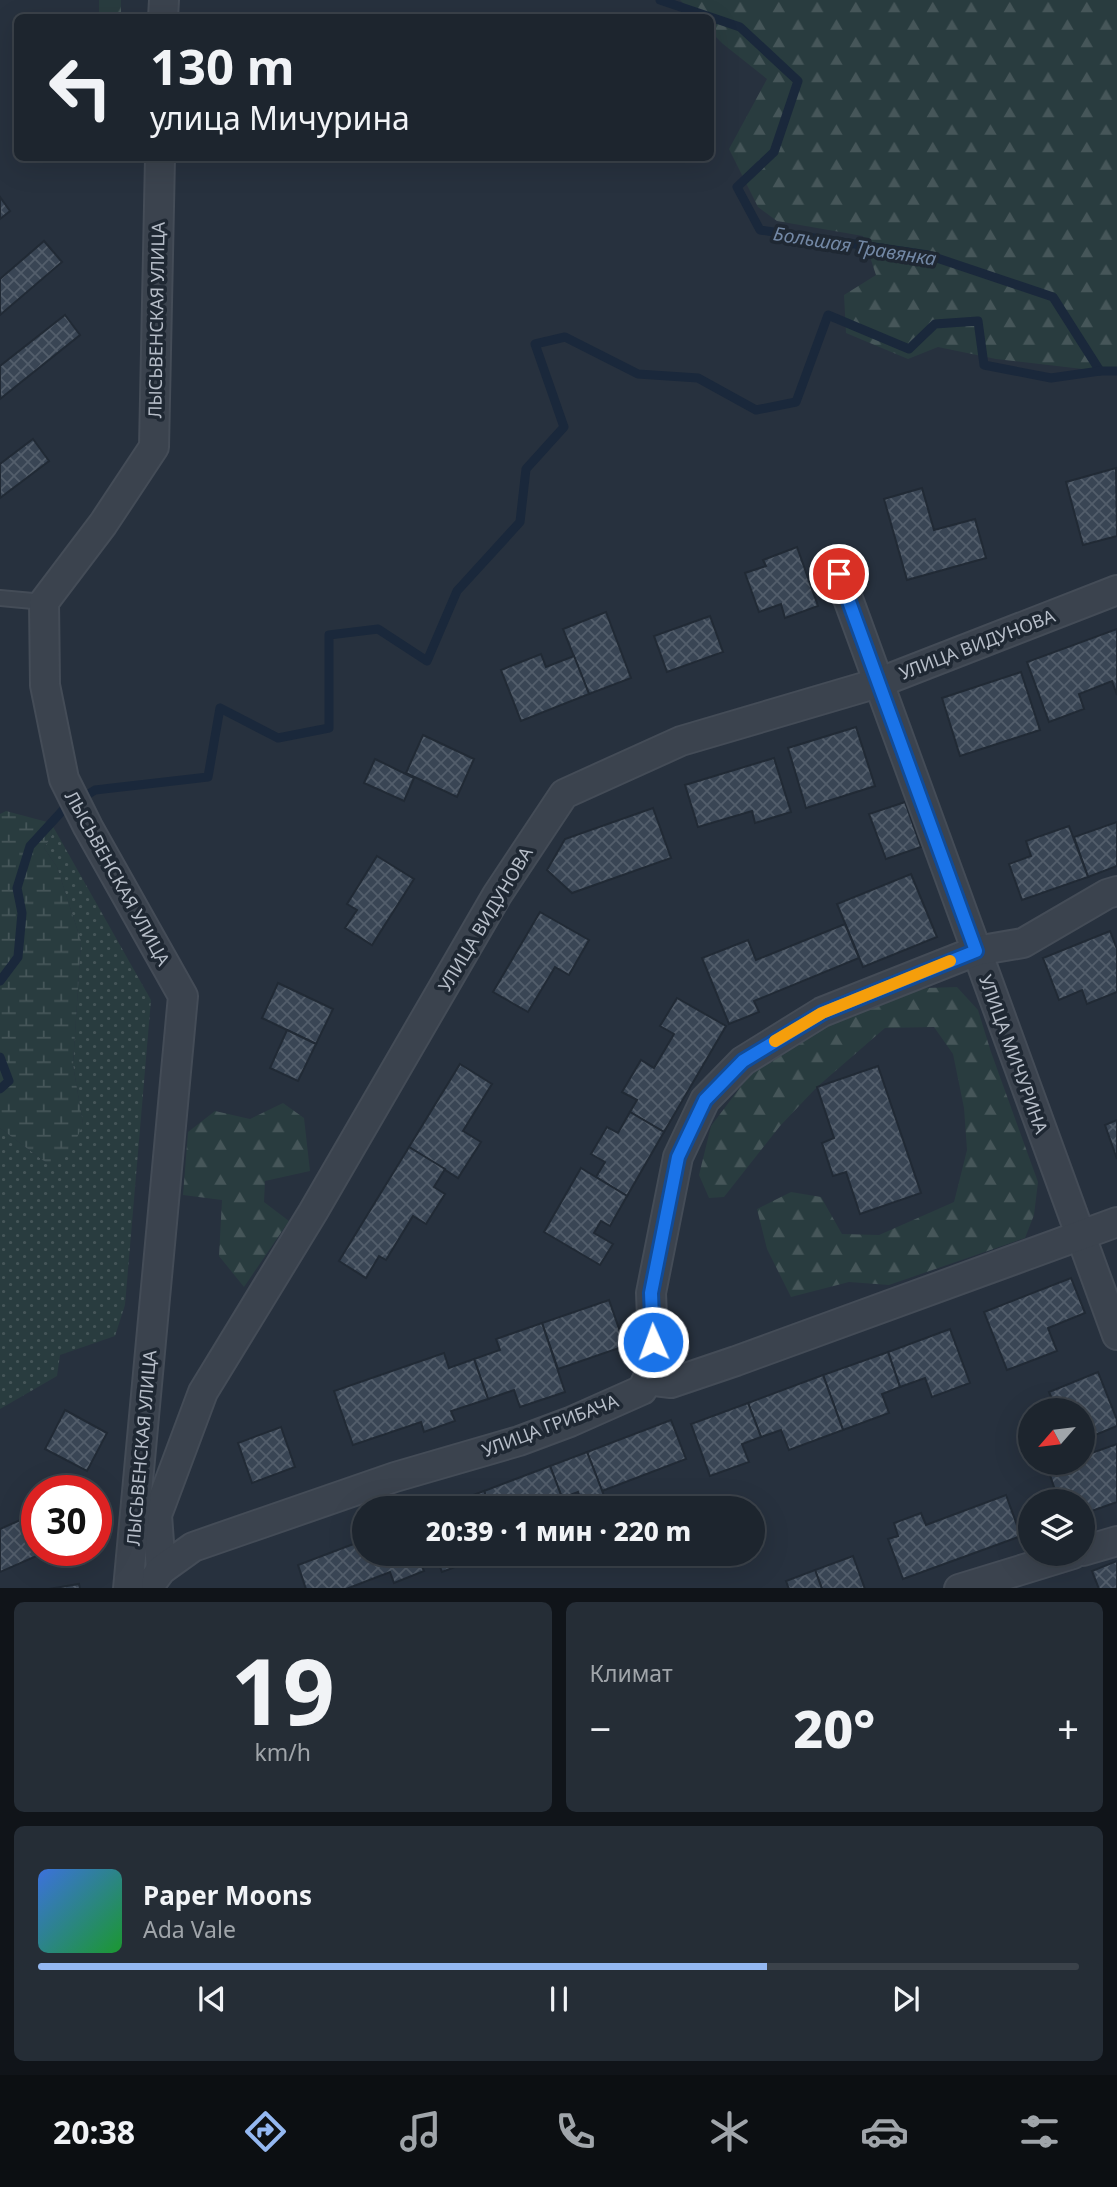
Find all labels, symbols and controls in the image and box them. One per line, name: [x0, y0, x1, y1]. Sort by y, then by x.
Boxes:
text: 130 m: [150, 33, 295, 99]
icon: left: [35, 42, 126, 133]
text: улица Мичурина: [150, 96, 410, 139]
water label: Большая Травянка: [772, 220, 939, 272]
street label: ЛЫСЬВЕНСКАЯ УЛИЦА: [142, 221, 170, 418]
pin: [809, 544, 869, 604]
icon: arrive: [820, 555, 858, 593]
street label: УЛИЦА ВИДУНОВА: [896, 603, 1059, 685]
street label: ЛЫСЬВЕНСКАЯ УЛИЦА: [60, 786, 176, 970]
street label: УЛИЦА ВИДУНОВА: [432, 842, 538, 996]
street label: УЛИЦА МИЧУРИНА: [974, 971, 1054, 1137]
position arrow: [616, 1305, 690, 1379]
street label: ЛЫСЬВЕНСКАЯ УЛИЦА: [120, 1349, 162, 1547]
street label: УЛИЦА ГРИБАЧА: [479, 1388, 622, 1462]
north arrow: [1018, 1398, 1096, 1475]
map controls: [1018, 1398, 1095, 1566]
speed limit sign: 30: [21, 1475, 112, 1566]
button: layers: [1018, 1489, 1095, 1566]
text: 20:39 · 1 мин · 220 m: [426, 1513, 691, 1549]
text: 19: [231, 1628, 335, 1752]
text: Климат: [590, 1657, 673, 1689]
text: 20°: [793, 1692, 875, 1763]
text: −: [590, 1702, 611, 1754]
text: +: [1057, 1702, 1079, 1754]
text: km/h: [254, 1736, 311, 1768]
text: Paper Moons: [143, 1877, 312, 1913]
text: Ada Vale: [143, 1913, 236, 1945]
icon: previous: [193, 1980, 231, 2018]
icon: pause: [540, 1980, 578, 2018]
icon: next: [887, 1980, 925, 2018]
icon: directions: [241, 2107, 290, 2156]
icon: music: [396, 2107, 445, 2156]
icon: phone: [551, 2107, 600, 2156]
icon: climate: [705, 2107, 754, 2156]
icon: car: [860, 2107, 909, 2156]
icon: filters: [1015, 2107, 1064, 2156]
text: 20:38: [53, 2110, 135, 2153]

